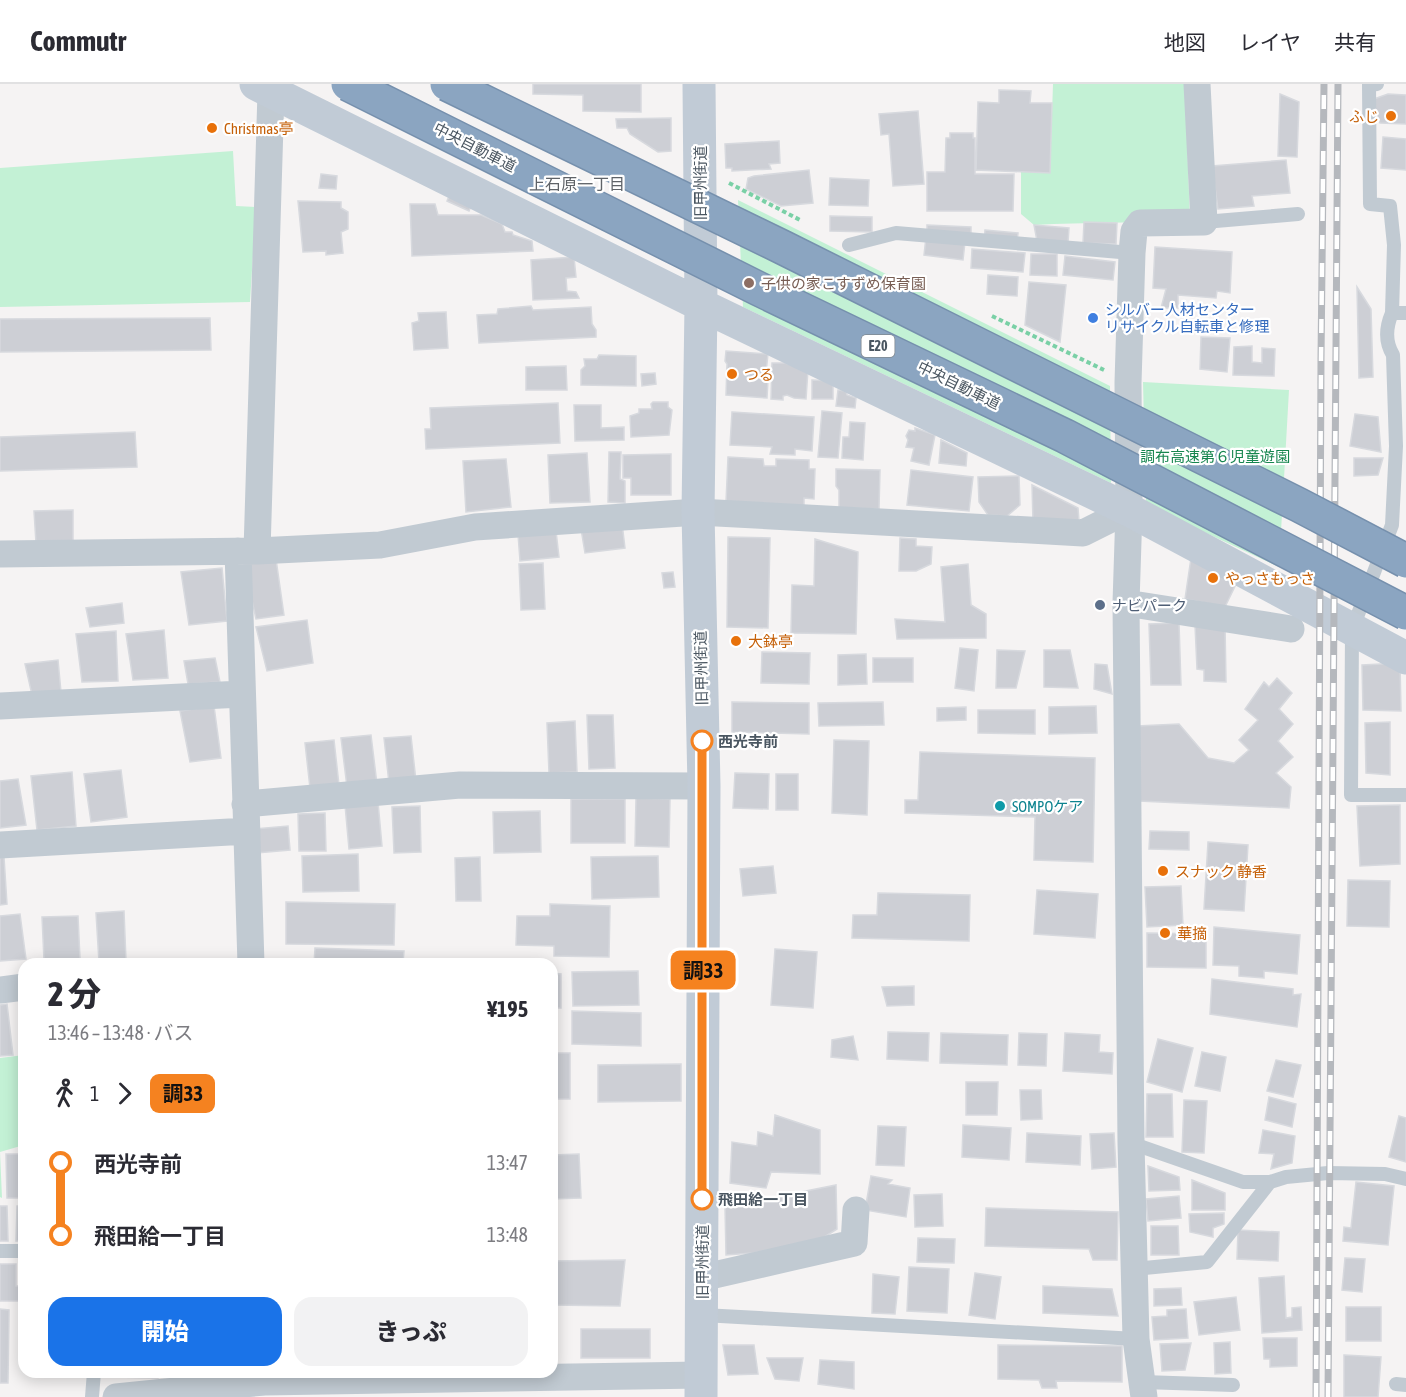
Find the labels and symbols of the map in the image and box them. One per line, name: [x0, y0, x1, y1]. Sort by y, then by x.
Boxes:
place label: ふじ: [1349, 108, 1379, 125]
marker: ふじ: [1384, 109, 1398, 123]
street label: 中央自動車道: [431, 119, 519, 175]
place label: Christmas亭: [224, 120, 294, 137]
marker: Christmas亭: [205, 121, 219, 135]
street label: 旧甲州街道: [692, 145, 709, 221]
district label: 上石原一丁目: [529, 175, 625, 193]
place label: 子供の家こすずめ保育園: [761, 275, 926, 292]
marker: 子供の家こすずめ保育園: [742, 276, 756, 290]
place label: シルバー人材センター リサイクル自転車と修理: [1105, 301, 1269, 335]
marker: シルバー人材センター リサイクル自転車と修理: [1086, 311, 1100, 325]
road number: E20: [862, 335, 894, 357]
street label: 中央自動車道: [915, 358, 1003, 412]
place label: つる: [744, 366, 774, 383]
marker: つる: [725, 367, 739, 381]
park label: 調布高速第６児童遊園: [1140, 448, 1290, 465]
place label: やっさもっさ: [1225, 570, 1315, 587]
marker: やっさもっさ: [1206, 571, 1220, 585]
place label: ナビパーク: [1112, 597, 1187, 614]
marker: ナビパーク: [1093, 598, 1107, 612]
street label: 旧甲州街道: [692, 630, 710, 706]
place label: 大鉢亭: [748, 633, 793, 650]
marker: 大鉢亭: [729, 634, 743, 648]
marker: 西光寺前: [691, 730, 713, 752]
place label: 西光寺前: [718, 733, 778, 750]
place label: SOMPOケア: [1012, 798, 1083, 815]
marker: SOMPOケア: [993, 799, 1007, 813]
place label: スナック 静香: [1175, 863, 1267, 880]
marker: スナック 静香: [1156, 864, 1170, 878]
place label: 華摘: [1177, 925, 1207, 942]
marker: 華摘: [1158, 926, 1172, 940]
line badge: 調33: [668, 950, 738, 990]
marker: 飛田給一丁目: [691, 1188, 713, 1210]
place label: 飛田給一丁目: [718, 1191, 808, 1208]
street label: 旧甲州街道: [694, 1224, 711, 1300]

